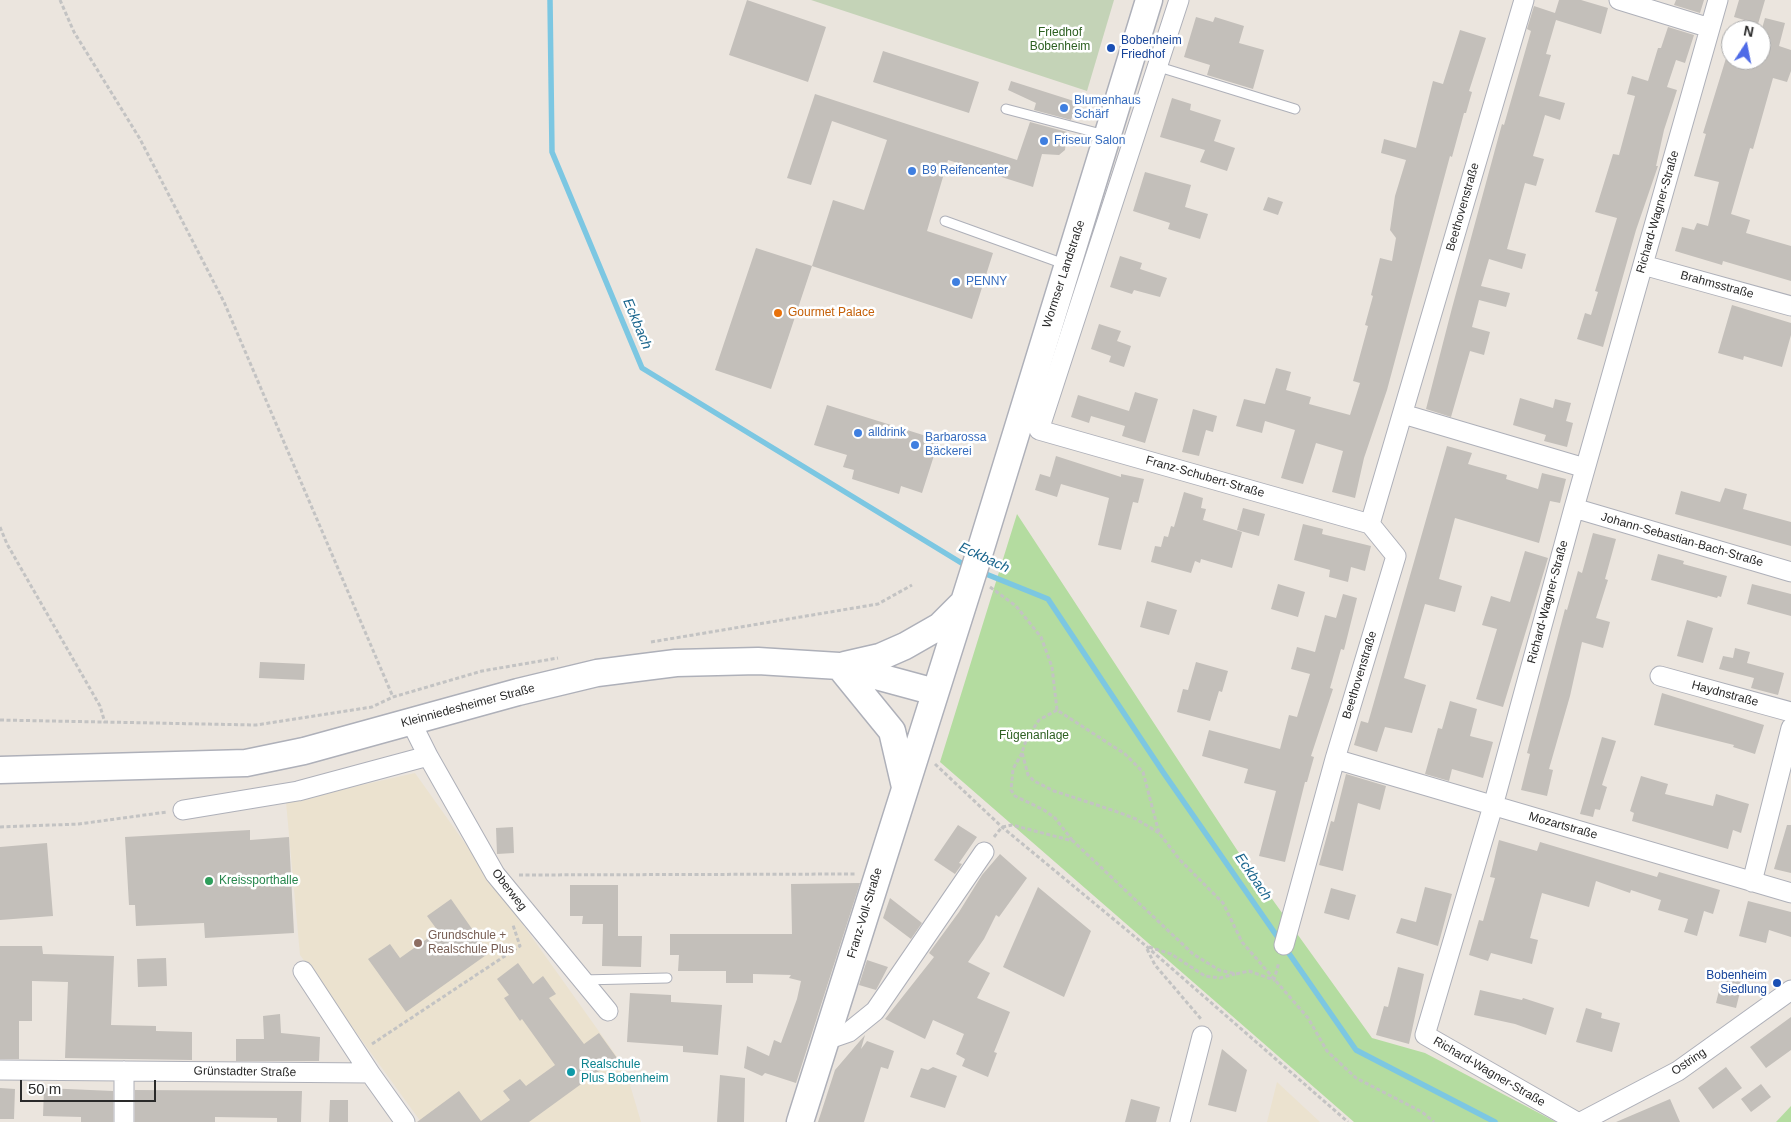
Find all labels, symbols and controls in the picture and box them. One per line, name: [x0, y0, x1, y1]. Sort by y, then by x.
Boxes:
north arrow: [1721, 20, 1771, 70]
text: N: [1742, 22, 1755, 40]
park label: Friedhof Bobenheim: [1030, 26, 1090, 54]
place label: Bobenheim Friedhof: [1121, 34, 1182, 62]
marker: Bobenheim Friedhof: [1105, 42, 1117, 54]
place label: Blumenhaus Schärf: [1074, 94, 1141, 122]
marker: Blumenhaus Schärf: [1058, 102, 1070, 114]
place label: Friseur Salon: [1054, 134, 1125, 148]
marker: Friseur Salon: [1038, 135, 1050, 147]
street label: Richard-Wagner-Straße: [1634, 149, 1682, 275]
street label: Beethovenstraße: [1443, 161, 1483, 253]
place label: B9 Reifencenter: [922, 164, 1008, 178]
marker: B9 Reifencenter: [906, 165, 918, 177]
street label: Wormser Landstraße: [1040, 218, 1088, 330]
street label: Brahmsstraße: [1679, 268, 1755, 302]
place label: PENNY: [966, 275, 1007, 289]
marker: PENNY: [950, 276, 962, 288]
water label: Eckbach: [619, 296, 655, 352]
place label: Gourmet Palace: [788, 306, 875, 320]
marker: Gourmet Palace: [772, 307, 784, 319]
place label: alldrink: [868, 426, 906, 440]
marker: alldrink: [852, 427, 864, 439]
place label: Barbarossa Bäckerei: [925, 431, 986, 459]
marker: Barbarossa Bäckerei: [909, 439, 921, 451]
street label: Franz-Schubert-Straße: [1144, 453, 1266, 501]
street label: Johann-Sebastian-Bach-Straße: [1599, 510, 1765, 570]
water label: Eckbach: [956, 539, 1012, 577]
street label: Richard-Wagner-Straße: [1525, 539, 1571, 665]
street label: Beethovenstraße: [1340, 629, 1380, 721]
street label: Haydnstraße: [1690, 678, 1760, 710]
street label: Kleinniedesheimer Straße: [399, 681, 537, 731]
park label: Fügenanlage: [999, 729, 1069, 743]
street label: Mozartstraße: [1527, 809, 1599, 843]
water label: Eckbach: [1231, 850, 1275, 904]
street label: Oberweg: [488, 866, 530, 914]
street label: Franz-Voll-Straße: [844, 866, 886, 960]
place label: Kreissporthalle: [219, 874, 298, 888]
marker: Kreissporthalle: [203, 875, 215, 887]
place label: Grundschule + Realschule Plus: [428, 929, 514, 957]
marker: Grundschule + Realschule Plus: [412, 937, 424, 949]
place label: Bobenheim Siedlung: [1706, 969, 1767, 997]
marker: Bobenheim Siedlung: [1771, 977, 1783, 989]
street label: Richard-Wagner-Straße: [1430, 1034, 1548, 1110]
street label: Ostring: [1669, 1045, 1709, 1079]
place label: Realschule Plus Bobenheim: [581, 1058, 668, 1086]
street label: Grünstadter Straße: [194, 1064, 296, 1080]
marker: Realschule Plus Bobenheim: [565, 1066, 577, 1078]
scale bar: [22, 1070, 159, 1102]
text: 50 m: [28, 1080, 61, 1097]

